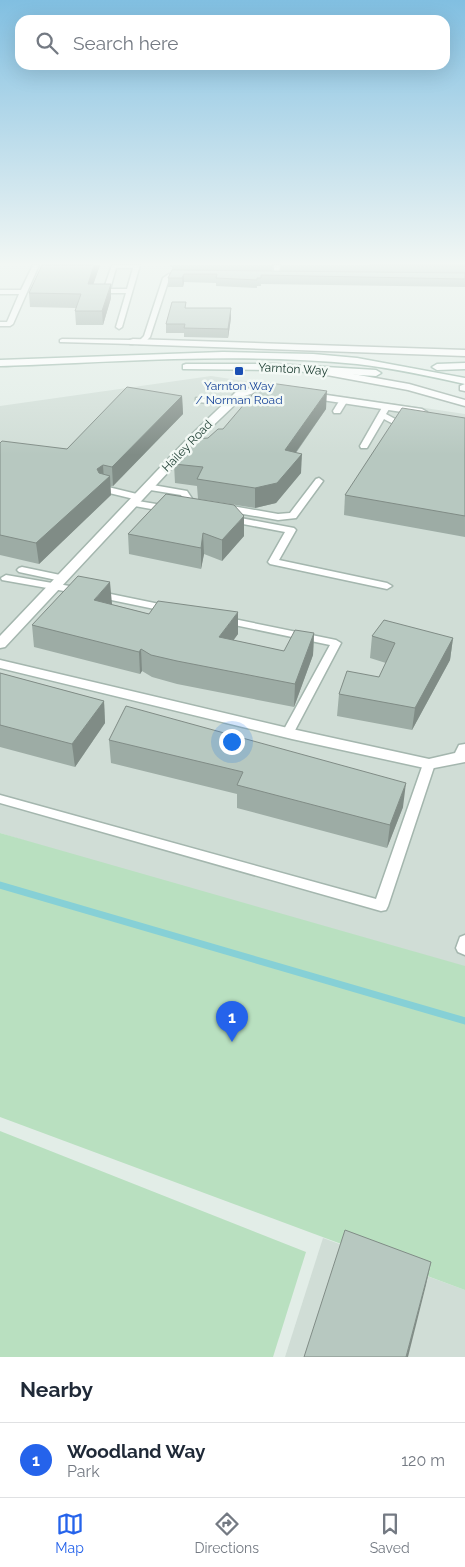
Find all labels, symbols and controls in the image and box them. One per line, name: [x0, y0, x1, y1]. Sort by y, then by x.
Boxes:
search box: [15, 15, 450, 70]
icon: search: [33, 29, 61, 57]
text: Search here: [73, 32, 179, 54]
street label: Yarnton Way: [258, 360, 329, 378]
marker: Yarnton Way / Norman Road: [233, 365, 245, 377]
place label: Yarnton Way / Norman Road: [195, 379, 283, 407]
street label: Hailey Road: [159, 417, 215, 475]
your location: [219, 729, 245, 755]
pin: 1: [216, 1001, 248, 1042]
text: Nearby: [20, 1377, 93, 1402]
text: Woodland Way: [67, 1440, 205, 1462]
text: 1: [32, 1451, 40, 1470]
text: 120 m: [401, 1451, 445, 1470]
text: Park: [67, 1462, 100, 1481]
tab: Map: [55, 1510, 84, 1556]
tab: Directions: [194, 1510, 259, 1556]
tab: Saved: [370, 1510, 410, 1556]

